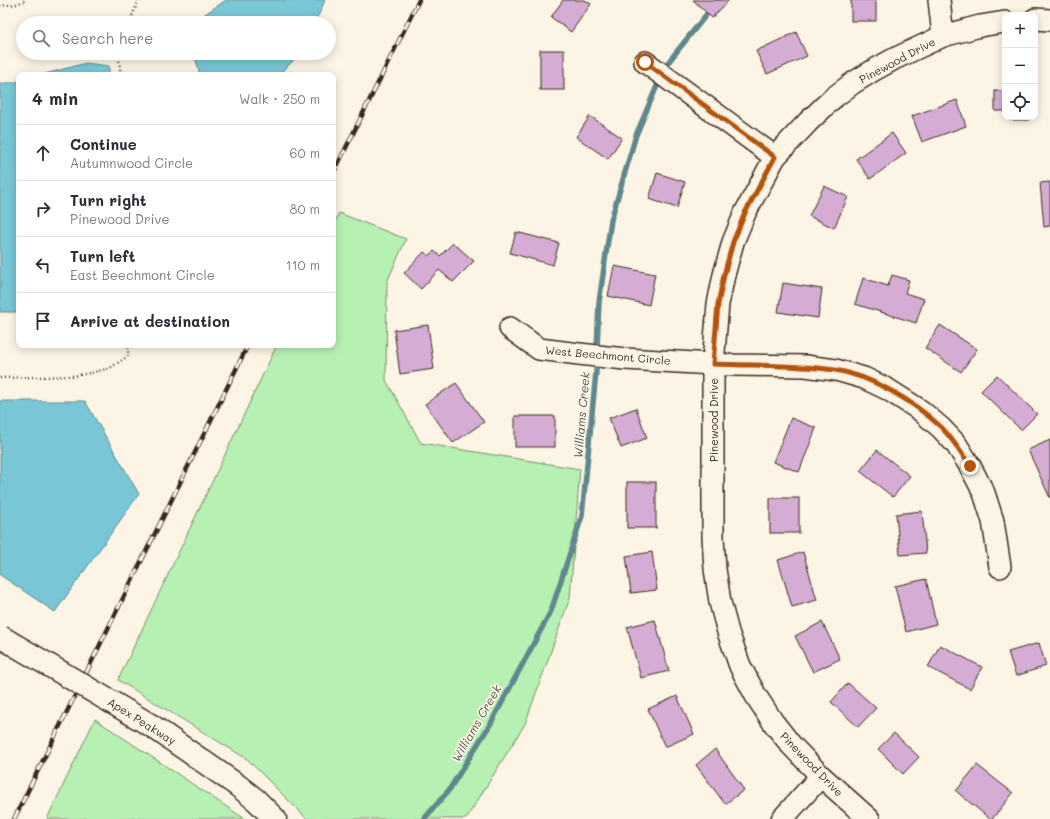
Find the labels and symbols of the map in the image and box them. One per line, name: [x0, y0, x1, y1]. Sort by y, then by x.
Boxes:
street label: Pinewood Drive: [856, 34, 938, 86]
route start: [636, 53, 654, 71]
street label: West Beechmont Circle: [545, 342, 672, 368]
water label: Williams Creek: [569, 371, 593, 459]
street label: Pinewood Drive: [706, 378, 721, 462]
route end: [961, 457, 979, 475]
water label: Williams Creek: [447, 681, 505, 764]
street label: Apex Peakway: [105, 694, 179, 748]
street label: Pinewood Drive: [777, 729, 847, 800]

